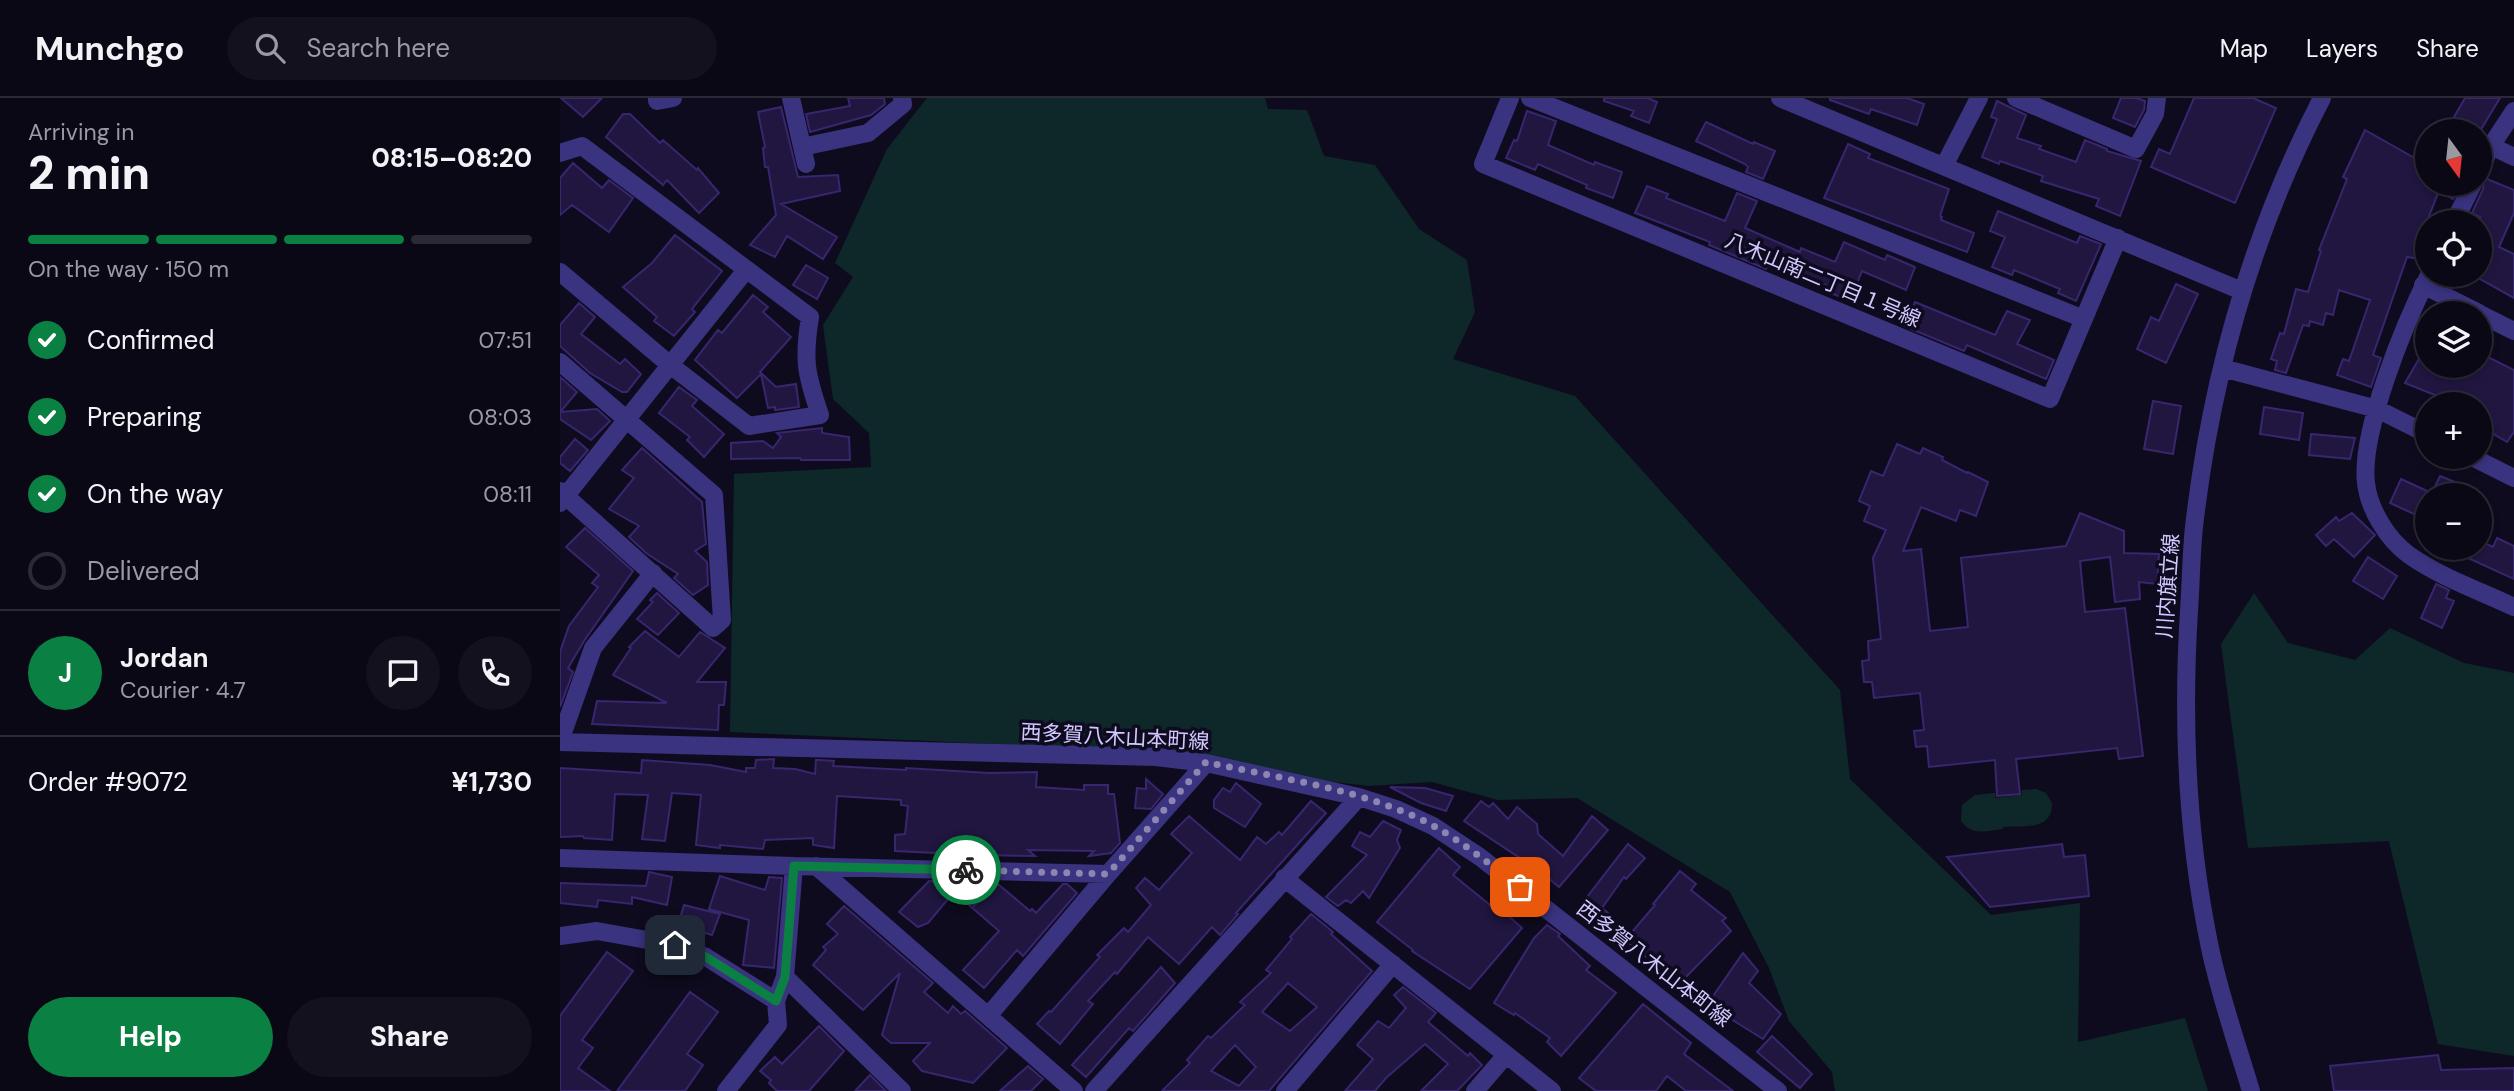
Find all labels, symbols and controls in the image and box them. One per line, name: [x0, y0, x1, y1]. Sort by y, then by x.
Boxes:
search box: [227, 17, 717, 80]
text: Munchgo: [35, 27, 185, 70]
icon: search: [251, 29, 289, 67]
text: Search here: [307, 31, 450, 65]
text: Map: [2220, 33, 2268, 64]
text: Layers: [2306, 33, 2378, 64]
text: Share: [2416, 33, 2479, 64]
text: Arriving in: [28, 117, 134, 147]
north arrow: [2415, 119, 2492, 196]
map controls: [2415, 119, 2492, 560]
text: 08:15–08:20: [371, 141, 532, 175]
text: 2 min: [28, 143, 150, 203]
button: locate: [2415, 210, 2492, 287]
street label: 八木山南二丁目１号線: [1721, 226, 1925, 334]
text: On the way · 150 m: [28, 254, 229, 284]
button: layers: [2415, 301, 2492, 378]
icon: check: [28, 321, 66, 359]
text: Confirmed: [87, 323, 214, 357]
text: 07:51: [478, 325, 532, 355]
button: +: [2415, 392, 2492, 469]
icon: check: [28, 398, 66, 436]
text: Preparing: [87, 400, 202, 434]
text: 08:03: [468, 402, 532, 432]
icon: check: [28, 475, 66, 513]
text: On the way: [87, 477, 223, 511]
text: 08:11: [483, 479, 532, 509]
button: −: [2415, 483, 2492, 560]
street label: 川内旗立線: [2150, 533, 2186, 639]
text: Delivered: [87, 554, 200, 588]
button: chat: [366, 636, 440, 710]
button: phone: [458, 636, 532, 710]
text: Jordan: [120, 641, 209, 675]
text: J: [58, 656, 72, 690]
text: Courier · 4.7: [120, 675, 246, 705]
street label: 西多賀八木山本町線: [1020, 718, 1210, 756]
text: Order #9072: [28, 765, 188, 799]
text: ¥1,730: [452, 765, 532, 799]
courier: [931, 835, 1001, 905]
icon: bike: [947, 851, 985, 889]
pin: [1490, 857, 1550, 917]
icon: bag: [1501, 868, 1539, 906]
street label: 西多賀八木山本町線: [1571, 895, 1737, 1033]
pin: [645, 915, 705, 975]
icon: home: [656, 926, 694, 964]
button: Help: [28, 997, 273, 1077]
button: Share: [287, 997, 532, 1077]

